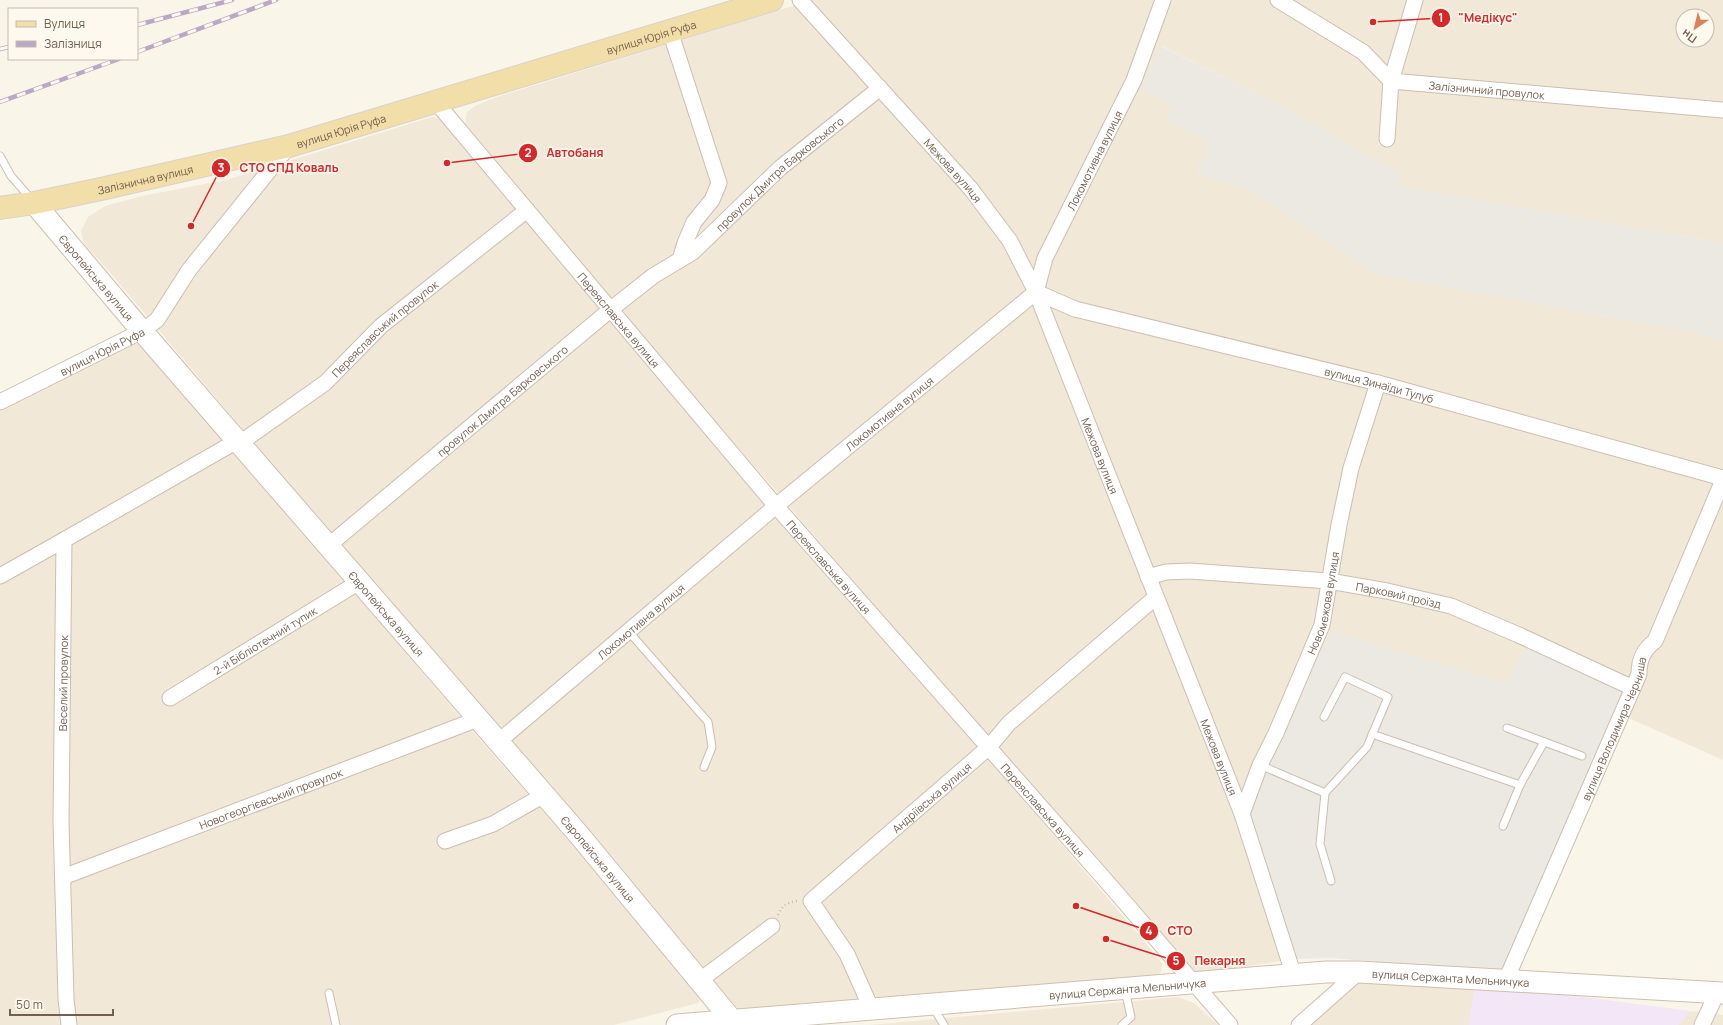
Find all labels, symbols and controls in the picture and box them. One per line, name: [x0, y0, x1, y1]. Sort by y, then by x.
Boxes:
callout: "Медікус": [1431, 6, 1526, 30]
legend: [8, 8, 138, 60]
north arrow: [1675, 8, 1715, 48]
text: 1: [1438, 9, 1444, 26]
text: "Медікус": [1458, 9, 1518, 26]
text: Вулиця: [44, 15, 85, 32]
street label: вулиця Юрія Руфа: [604, 16, 698, 57]
text: Пн: [1678, 26, 1699, 47]
text: Залізниця: [44, 35, 102, 52]
street label: Залізничний провулок: [1428, 77, 1546, 102]
street label: Локомотивна вулиця: [1063, 108, 1125, 213]
street label: вулиця Юрія Руфа: [294, 110, 388, 151]
street label: провулок Дмитра Барковського: [712, 113, 847, 234]
street label: Межова вулиця: [921, 135, 986, 205]
callout: Автобаня: [518, 141, 611, 165]
text: 2: [524, 144, 532, 161]
text: Автобаня: [547, 144, 604, 161]
callout: СТО СПД Коваль: [211, 156, 346, 180]
text: 3: [218, 159, 225, 176]
text: СТО СПД Коваль: [240, 159, 339, 176]
street label: Залізнична вулиця: [96, 161, 194, 197]
street label: Європейська вулиця: [56, 231, 137, 323]
street label: Переяславська вулиця: [575, 269, 664, 371]
street label: Переяславський провулок: [328, 276, 441, 380]
street label: вулиця Юрія Руфа: [57, 324, 147, 379]
street label: провулок Дмитра Барковського: [434, 341, 571, 459]
street label: вулиця Зинаїди Тулуб: [1323, 363, 1436, 406]
street label: Локомотивна вулиця: [842, 372, 936, 454]
street label: Межова вулиця: [1079, 415, 1122, 496]
street label: Переяславська вулиця: [784, 516, 875, 616]
street label: Новомежова вулиця: [1303, 550, 1342, 657]
street label: Європейська вулиця: [346, 567, 428, 659]
street label: Парковий проїзд: [1355, 578, 1443, 611]
street label: Локомотивна вулиця: [594, 580, 687, 662]
street label: 2-й Бібліотечний тупик: [210, 602, 320, 677]
street label: Веселий провулок: [54, 635, 70, 731]
street label: вулиця Володимира Черниша: [1578, 655, 1649, 802]
street label: Межова вулиця: [1198, 717, 1241, 797]
street label: Андріївська вулиця: [888, 759, 974, 836]
street label: Переяславська вулиця: [998, 760, 1089, 860]
street label: Новогеоргієвський провулок: [197, 764, 345, 832]
street label: Європейська вулиця: [558, 812, 639, 905]
callout: СТО: [1139, 919, 1200, 943]
text: 4: [1145, 922, 1153, 939]
text: СТО: [1167, 922, 1193, 939]
callout: Пекарня: [1166, 949, 1254, 973]
text: 5: [1172, 952, 1180, 969]
text: Пекарня: [1194, 952, 1246, 969]
street label: вулиця Сержанта Мельничука: [1372, 965, 1530, 989]
street label: вулиця Сержанта Мельничука: [1048, 974, 1207, 1002]
scale bar: [10, 991, 113, 1017]
text: 50 m: [16, 996, 43, 1013]

